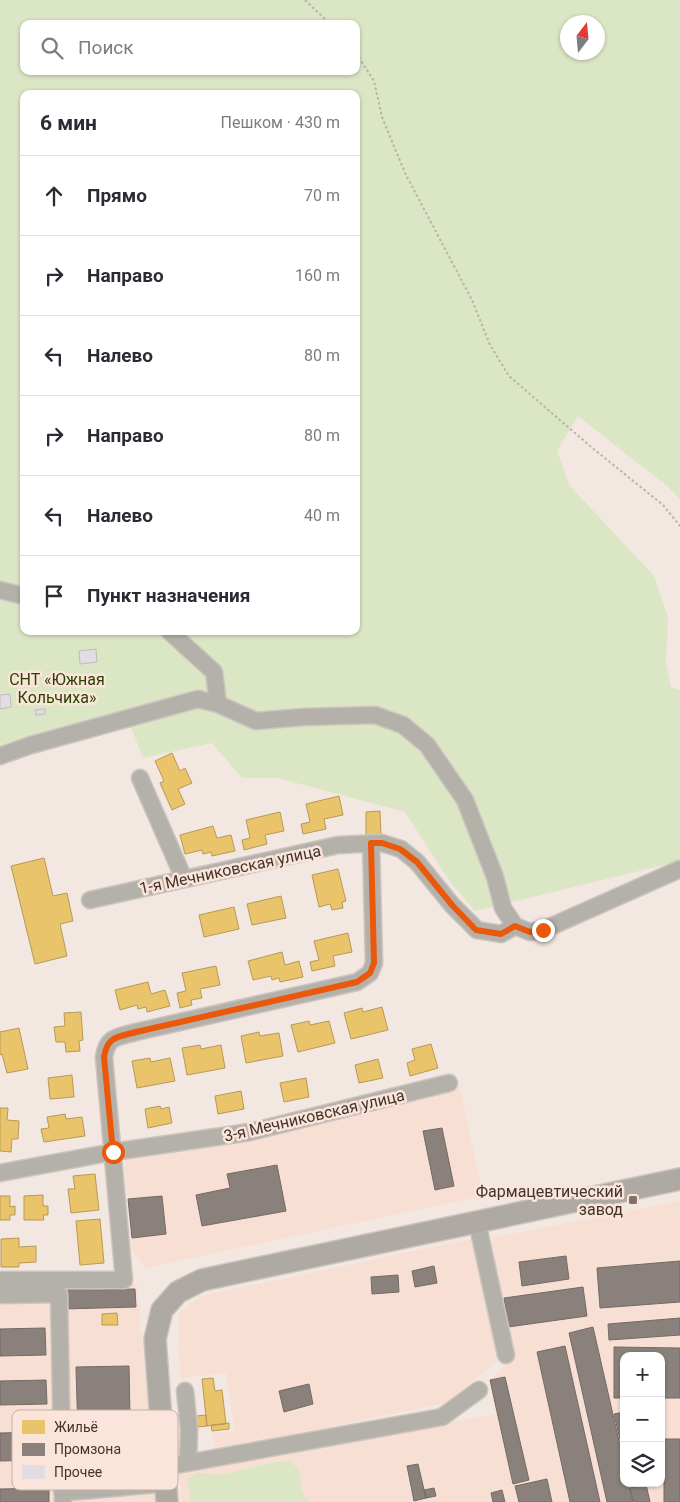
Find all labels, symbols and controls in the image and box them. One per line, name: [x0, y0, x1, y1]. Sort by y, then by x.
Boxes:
north arrow: [560, 15, 605, 60]
search box: [20, 20, 360, 75]
icon: search: [38, 34, 66, 62]
text: Поиск: [78, 36, 134, 59]
text: 6 мин: [40, 111, 97, 135]
text: Пешком · 430 m: [221, 113, 340, 132]
icon: ahead: [40, 182, 68, 210]
text: Прямо: [87, 184, 147, 207]
text: 70 m: [304, 186, 340, 205]
icon: right: [40, 262, 68, 290]
text: Направо: [87, 264, 164, 287]
text: 160 m: [295, 266, 340, 285]
icon: left: [40, 342, 68, 370]
text: Налево: [87, 344, 153, 367]
text: 80 m: [304, 346, 340, 365]
icon: right: [40, 422, 68, 450]
text: Направо: [87, 424, 164, 447]
text: 80 m: [304, 426, 340, 445]
icon: left: [40, 502, 68, 530]
text: Налево: [87, 504, 153, 527]
text: 40 m: [304, 506, 340, 525]
icon: arrive: [40, 582, 68, 610]
text: Пункт назначения: [87, 584, 250, 607]
park label: СНТ «Южная Кольчиха»: [9, 670, 105, 707]
street label: 1-я Мечниковская улица: [138, 841, 323, 898]
route end: [532, 919, 555, 942]
street label: 3-я Мечниковская улица: [222, 1085, 406, 1146]
route start: [102, 1141, 125, 1164]
place label: Фармацевтический завод: [476, 1182, 623, 1219]
marker: Фармацевтический завод: [627, 1194, 639, 1206]
map controls: [620, 1352, 665, 1487]
button: +: [620, 1352, 665, 1397]
button: −: [620, 1397, 665, 1442]
legend: [12, 1410, 178, 1490]
text: Жильё: [54, 1419, 98, 1435]
text: Промзона: [54, 1441, 121, 1457]
button: layers: [620, 1442, 665, 1487]
text: Прочее: [54, 1464, 102, 1480]

